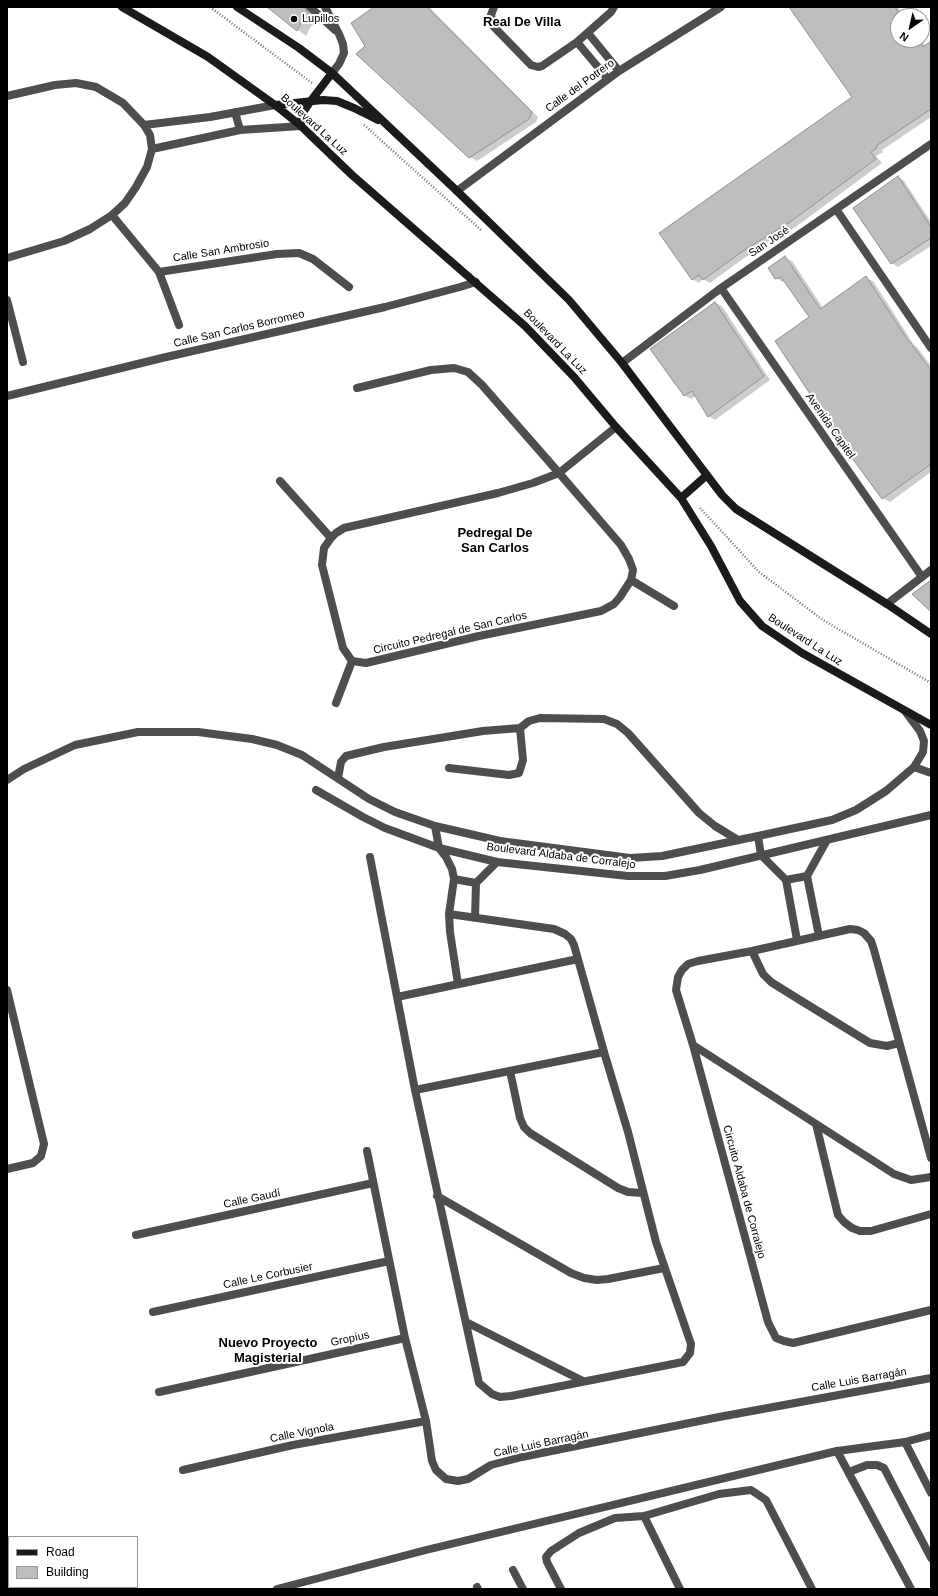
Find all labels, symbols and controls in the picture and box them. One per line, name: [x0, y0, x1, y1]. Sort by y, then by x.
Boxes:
north arrow: [890, 8, 930, 48]
place label: Lupillos: [302, 12, 339, 26]
marker: Lupillos: [289, 14, 299, 24]
district label: Real De Villa: [483, 14, 561, 30]
text: N: [897, 30, 911, 44]
street label: Calle del Potrero: [543, 57, 617, 115]
street label: Boulevard La Luz: [278, 91, 350, 159]
street label: San José: [746, 224, 792, 260]
street label: Calle San Ambrosio: [172, 237, 270, 265]
street label: Boulevard La Luz: [521, 307, 589, 377]
street label: Calle San Carlos Borromeo: [172, 308, 306, 350]
street label: Avenida Capitel: [803, 391, 857, 461]
district label: Pedregal De San Carlos: [457, 525, 533, 556]
street label: Circuito Pedregal de San Carlos: [372, 609, 528, 657]
street label: Boulevard La Luz: [766, 611, 844, 669]
street label: Boulevard Aldaba de Corralejo: [486, 840, 636, 872]
street label: Circuito Aldaba de Corralejo: [720, 1124, 768, 1260]
street label: Calle Gaudí: [222, 1187, 282, 1211]
street label: Calle Le Corbusier: [222, 1260, 314, 1292]
street label: Gropíus: [329, 1328, 371, 1350]
district label: Nuevo Proyecto Magisterial: [219, 1335, 317, 1366]
street label: Calle Luis Barragán: [810, 1365, 908, 1395]
street label: Calle Vignola: [269, 1420, 335, 1446]
street label: Calle Luis Barragán: [492, 1428, 590, 1460]
legend: [8, 1536, 138, 1588]
text: Road: [46, 1545, 75, 1559]
text: Building: [46, 1565, 89, 1579]

